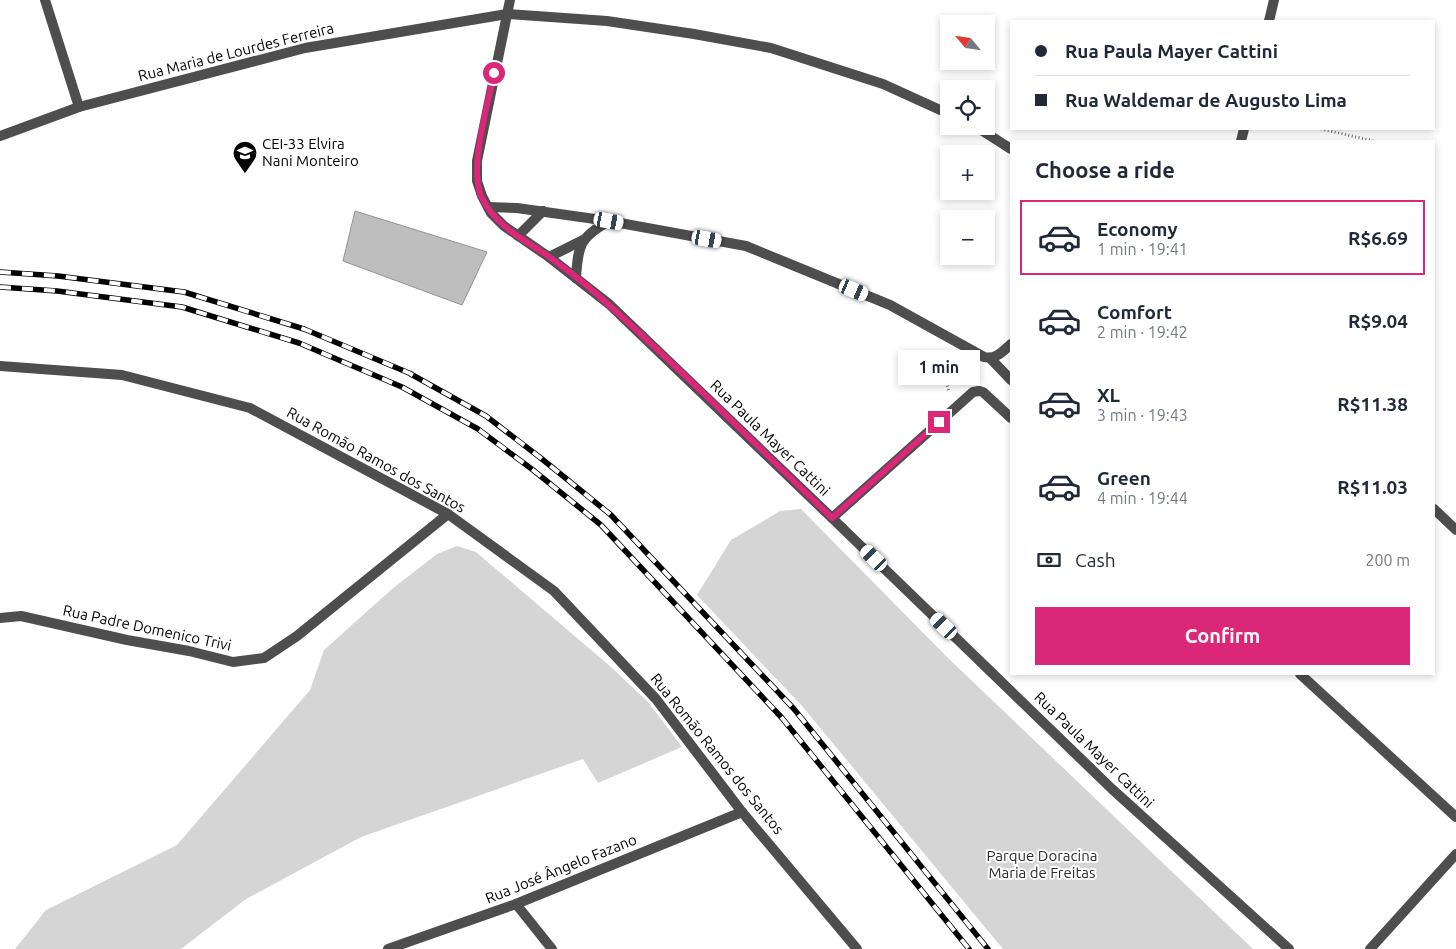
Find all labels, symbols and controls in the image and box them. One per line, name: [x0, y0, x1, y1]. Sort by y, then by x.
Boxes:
north arrow: [940, 15, 995, 70]
map controls: [940, 15, 995, 265]
street label: Rua Maria de Lourdes Ferreira: [136, 19, 336, 84]
text: Rua Paula Mayer Cattini: [1065, 40, 1278, 62]
route start: [483, 62, 505, 84]
button: locate: [940, 80, 995, 135]
text: Rua Waldemar de Augusto Lima: [1065, 89, 1347, 111]
place label: CEI-33 Elvira Nani Monteiro: [262, 135, 359, 169]
school or university icon: CEI-33 Elvira Nani Monteiro: [232, 140, 258, 174]
button: +: [940, 145, 995, 200]
text: Choose a ride: [1035, 157, 1175, 182]
button: −: [940, 210, 995, 265]
car: [592, 211, 625, 231]
icon: car: [1037, 215, 1082, 260]
text: Economy: [1097, 218, 1178, 240]
text: R$6.69: [1348, 227, 1408, 249]
car: [690, 229, 723, 249]
text: 1 min · 19:41: [1097, 240, 1188, 258]
car: [837, 277, 870, 303]
icon: car: [1037, 298, 1082, 343]
text: Comfort: [1097, 301, 1172, 323]
text: R$9.04: [1348, 310, 1408, 332]
text: 2 min · 19:42: [1097, 323, 1188, 341]
callout: 1 min: [898, 350, 980, 384]
text: 1 min: [919, 358, 959, 376]
street label: Rua Paula Mayer Cattini: [707, 376, 834, 499]
icon: car: [1037, 381, 1082, 426]
text: XL: [1097, 384, 1120, 406]
text: R$11.38: [1337, 393, 1408, 415]
street label: Rua Romão Ramos dos Santos: [284, 403, 468, 516]
text: 3 min · 19:43: [1097, 406, 1188, 424]
route end: [928, 411, 950, 433]
icon: car: [1037, 464, 1082, 509]
text: Green: [1097, 467, 1151, 489]
text: R$11.03: [1337, 476, 1408, 498]
text: 4 min · 19:44: [1097, 489, 1188, 507]
car: [857, 542, 890, 574]
icon: cash: [1035, 546, 1063, 574]
text: Cash: [1075, 549, 1116, 571]
text: 200 m: [1365, 551, 1410, 569]
street label: Rua Padre Domenico Trivi: [61, 601, 233, 654]
button: Confirm: [1035, 607, 1410, 665]
car: [927, 610, 960, 642]
street label: Rua Romão Ramos dos Santos: [647, 670, 787, 837]
street label: Rua Paula Mayer Cattini: [1031, 688, 1158, 811]
street label: Rua José Ângelo Fazano: [483, 830, 639, 907]
park label: Parque Doracina Maria de Freitas: [987, 847, 1097, 881]

